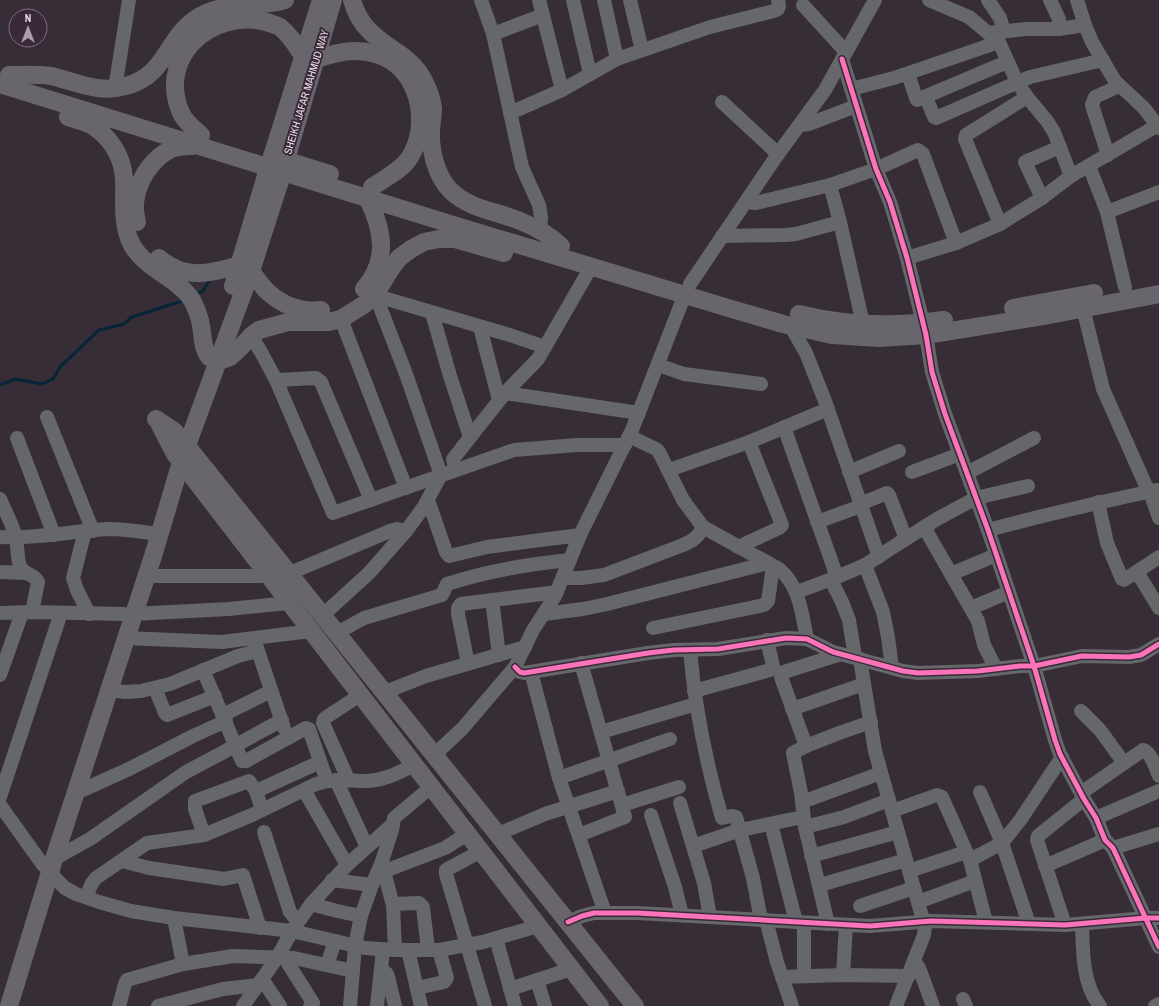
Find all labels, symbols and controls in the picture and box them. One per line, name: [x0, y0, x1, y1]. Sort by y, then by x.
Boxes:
north arrow: [8, 8, 48, 48]
text: N: [25, 11, 31, 25]
street label: SHEIKH JAFAR MAHMUD WAY: [280, 28, 332, 156]

